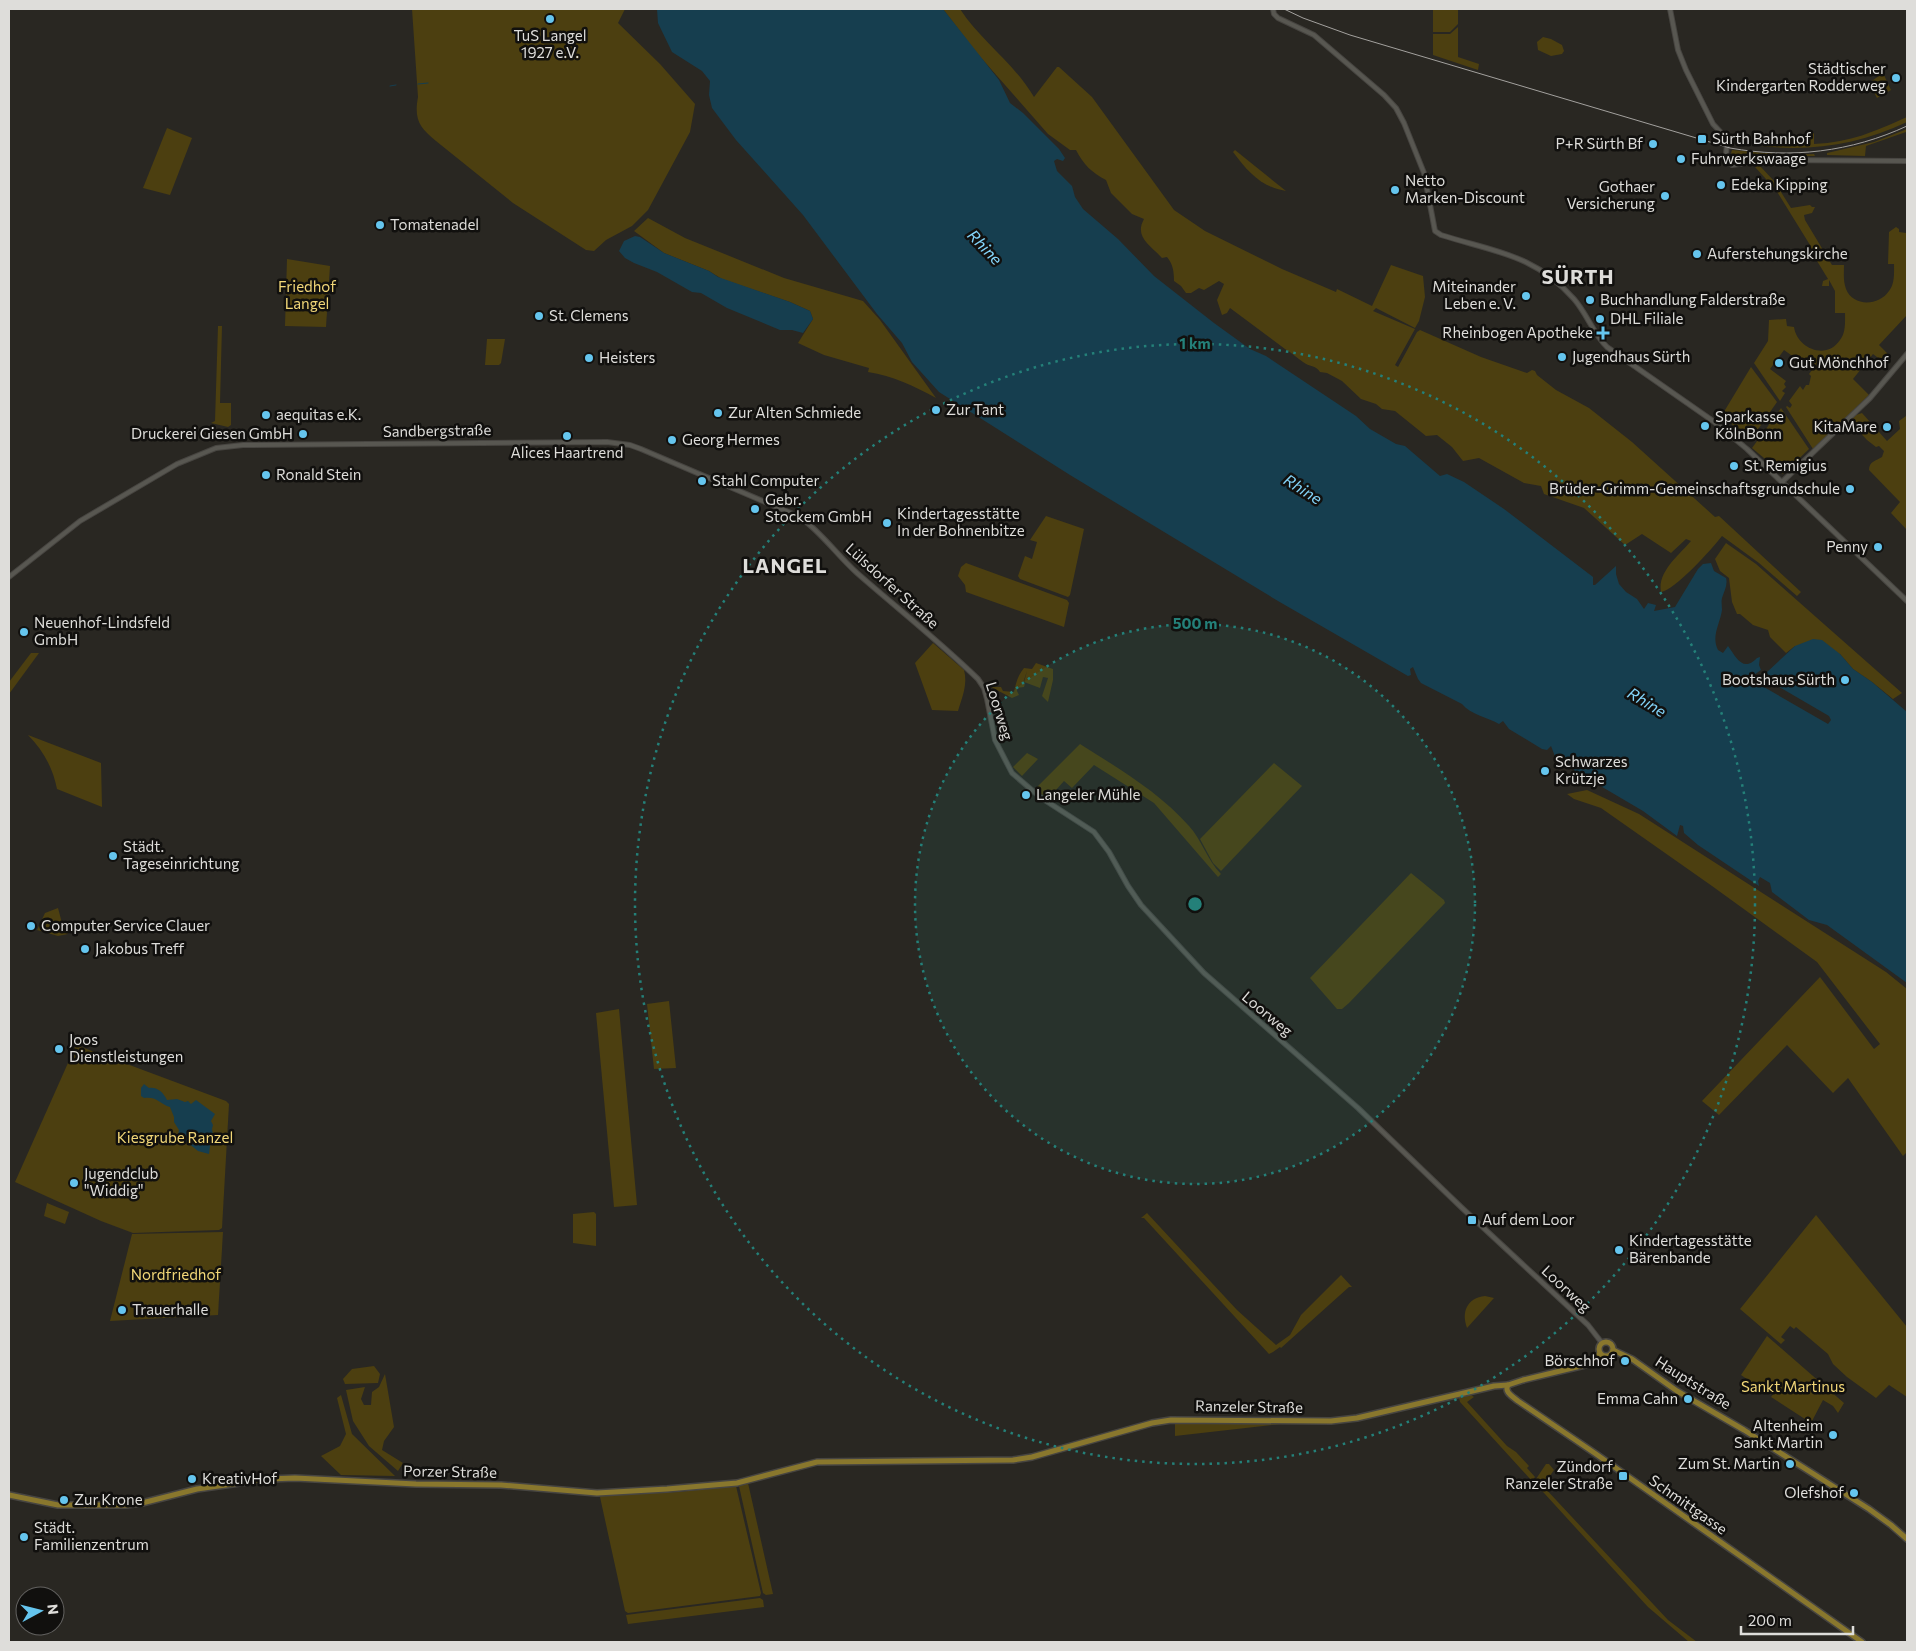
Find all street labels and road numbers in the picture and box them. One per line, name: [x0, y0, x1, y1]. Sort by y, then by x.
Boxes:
street label: Sandbergstraße: [383, 420, 491, 440]
street label: Lülsdorfer Straße: [842, 539, 943, 632]
street label: Loorweg: [983, 679, 1017, 742]
street label: Loorweg: [1239, 987, 1297, 1040]
street label: Loorweg: [1538, 1261, 1595, 1315]
street label: Hauptstraße: [1652, 1352, 1735, 1413]
street label: Ranzeler Straße: [1195, 1396, 1303, 1416]
street label: Porzer Straße: [403, 1461, 497, 1481]
street label: Schmittgasse: [1646, 1471, 1731, 1538]

